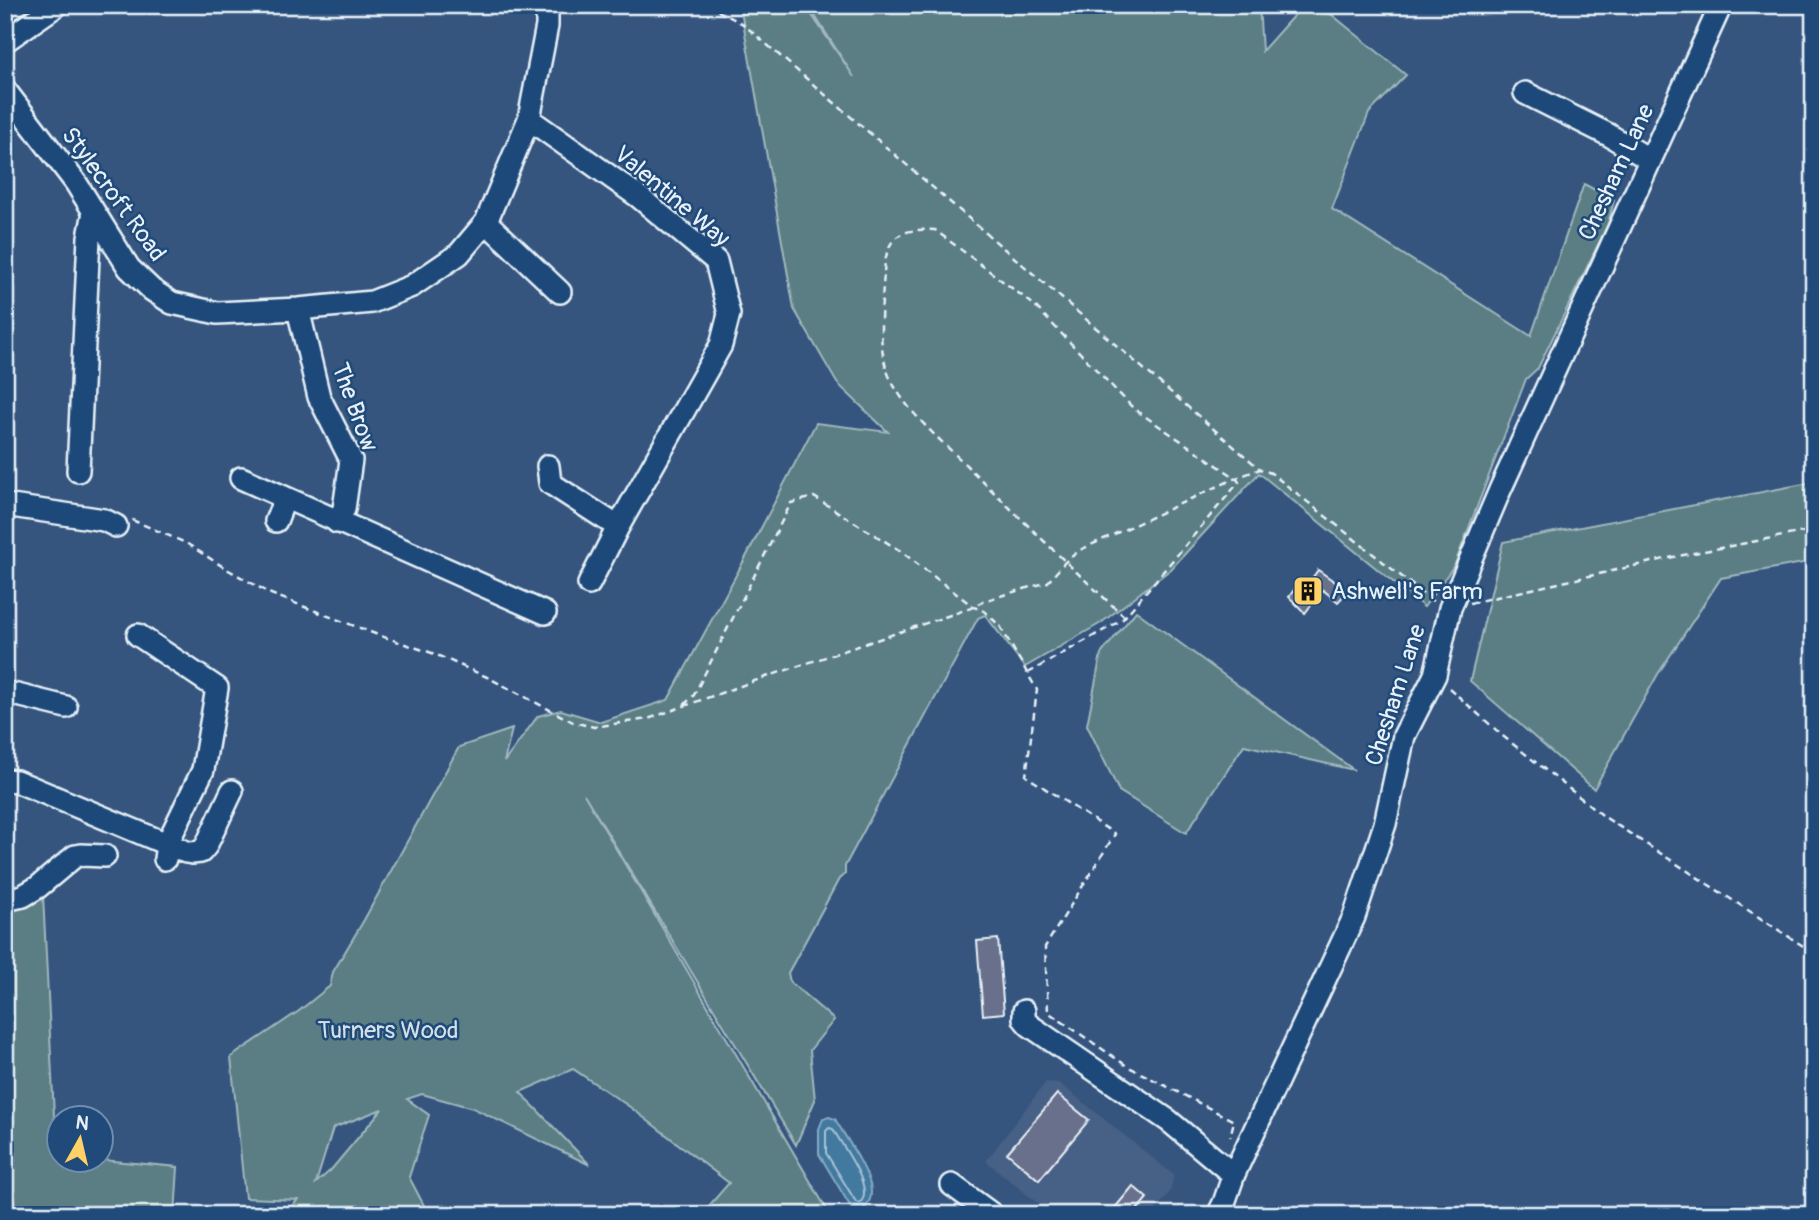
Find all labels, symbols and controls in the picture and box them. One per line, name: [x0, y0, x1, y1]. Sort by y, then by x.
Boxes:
street label: Chesham Lane: [1572, 99, 1661, 245]
street label: Stylecroft Road: [55, 121, 172, 267]
street label: Valentine Way: [608, 140, 735, 253]
street label: The Brow: [325, 359, 384, 455]
building icon: Ashwell's Farm: [1291, 574, 1325, 608]
place label: Ashwell's Farm: [1331, 577, 1483, 606]
street label: Chesham Lane: [1359, 621, 1432, 770]
park label: Turners Wood: [317, 1016, 459, 1045]
north arrow: [46, 1104, 116, 1174]
text: N: [74, 1110, 90, 1136]

